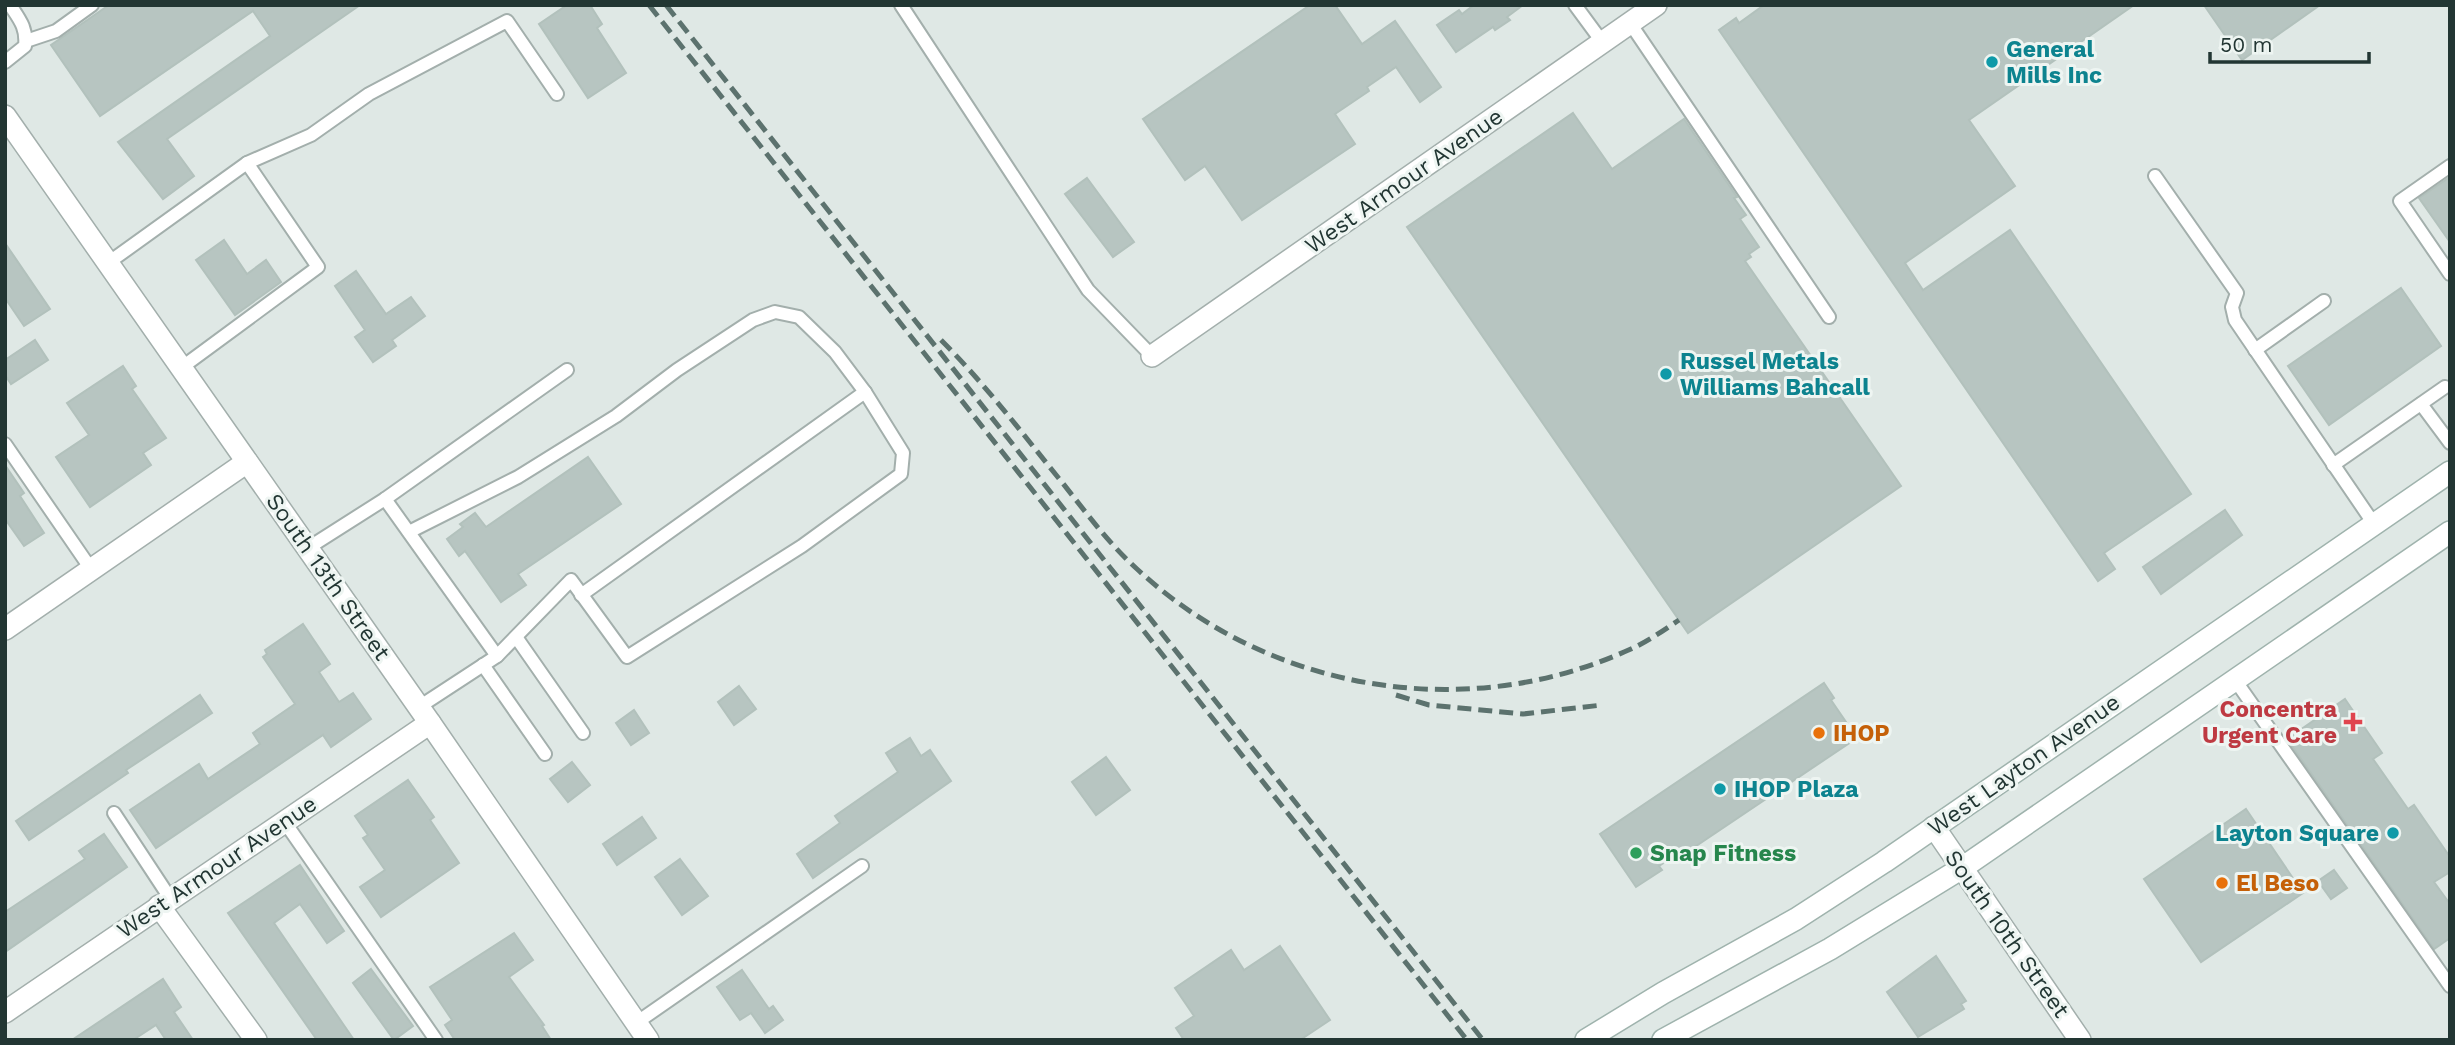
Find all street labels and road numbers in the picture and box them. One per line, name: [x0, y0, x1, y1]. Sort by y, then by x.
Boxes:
street label: West Armour Avenue: [1300, 103, 1508, 259]
street label: South 13th Street: [260, 488, 396, 666]
street label: West Layton Avenue: [1923, 689, 2125, 841]
street label: West Armour Avenue: [112, 790, 322, 944]
street label: South 10th Street: [1939, 845, 2075, 1023]

